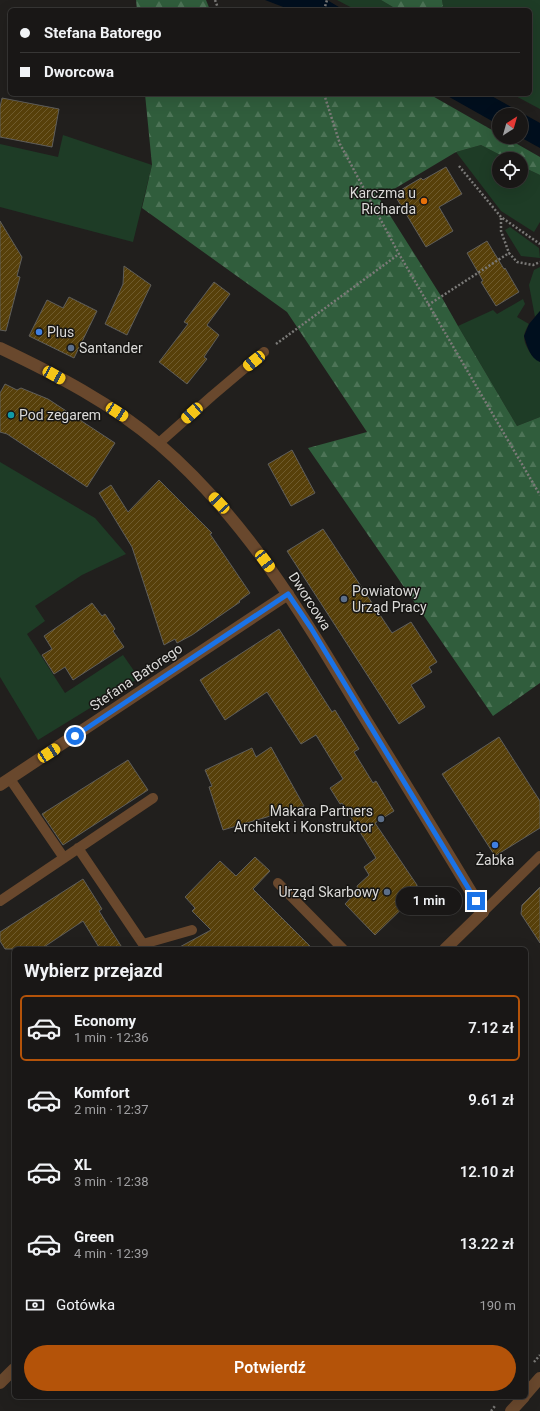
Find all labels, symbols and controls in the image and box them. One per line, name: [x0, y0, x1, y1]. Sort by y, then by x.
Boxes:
text: Stefana Batorego: [44, 24, 161, 42]
text: Dworcowa: [44, 63, 114, 81]
north arrow: [492, 108, 528, 144]
map controls: [492, 108, 528, 188]
button: locate: [492, 152, 528, 188]
place label: Karczma u Richarda: [350, 185, 416, 217]
marker: Karczma u Richarda: [419, 196, 429, 206]
place label: Plus: [47, 324, 74, 340]
marker: Plus: [34, 327, 44, 337]
place label: Santander: [79, 340, 143, 356]
marker: Santander: [66, 343, 76, 353]
car: [241, 349, 267, 373]
car: [41, 364, 67, 386]
car: [104, 400, 130, 424]
car: [179, 401, 205, 425]
place label: Pod zegarem: [19, 407, 101, 423]
marker: Pod zegarem: [6, 410, 16, 420]
car: [206, 490, 232, 516]
car: [253, 548, 277, 574]
street label: Dworcowa: [285, 569, 335, 633]
place label: Powiatowy Urząd Pracy: [352, 583, 427, 615]
marker: Powiatowy Urząd Pracy: [339, 594, 349, 604]
street label: Stefana Batorego: [87, 640, 185, 714]
route start: [66, 727, 84, 745]
car: [36, 741, 62, 765]
place label: Makara Partners Architekt i Konstruktor: [234, 803, 373, 835]
marker: Makara Partners Architekt i Konstruktor: [376, 814, 386, 824]
marker: Żabka: [490, 840, 500, 850]
place label: Żabka: [476, 852, 514, 868]
place label: Urząd Skarbowy: [278, 884, 379, 900]
marker: Urząd Skarbowy: [382, 887, 392, 897]
callout: 1 min: [396, 887, 462, 915]
route end: [467, 892, 485, 910]
text: 1 min: [413, 893, 445, 908]
text: Wybierz przejazd: [24, 960, 163, 981]
icon: car: [26, 1010, 62, 1046]
text: Economy: [74, 1012, 136, 1030]
text: 7.12 zł: [468, 1019, 514, 1037]
text: 1 min · 12:36: [74, 1030, 149, 1045]
icon: car: [26, 1082, 62, 1118]
text: Komfort: [74, 1084, 130, 1102]
text: 9.61 zł: [468, 1091, 514, 1109]
text: 2 min · 12:37: [74, 1102, 149, 1117]
icon: car: [26, 1154, 62, 1190]
text: XL: [74, 1156, 92, 1174]
text: 12.10 zł: [460, 1163, 514, 1181]
text: 3 min · 12:38: [74, 1174, 149, 1189]
icon: car: [26, 1226, 62, 1262]
text: Green: [74, 1228, 114, 1246]
text: 13.22 zł: [460, 1235, 514, 1253]
text: 4 min · 12:39: [74, 1246, 149, 1261]
icon: cash: [24, 1294, 46, 1316]
text: Gotówka: [56, 1296, 115, 1314]
text: 190 m: [479, 1298, 516, 1313]
button: Potwierdź: [24, 1345, 516, 1391]

